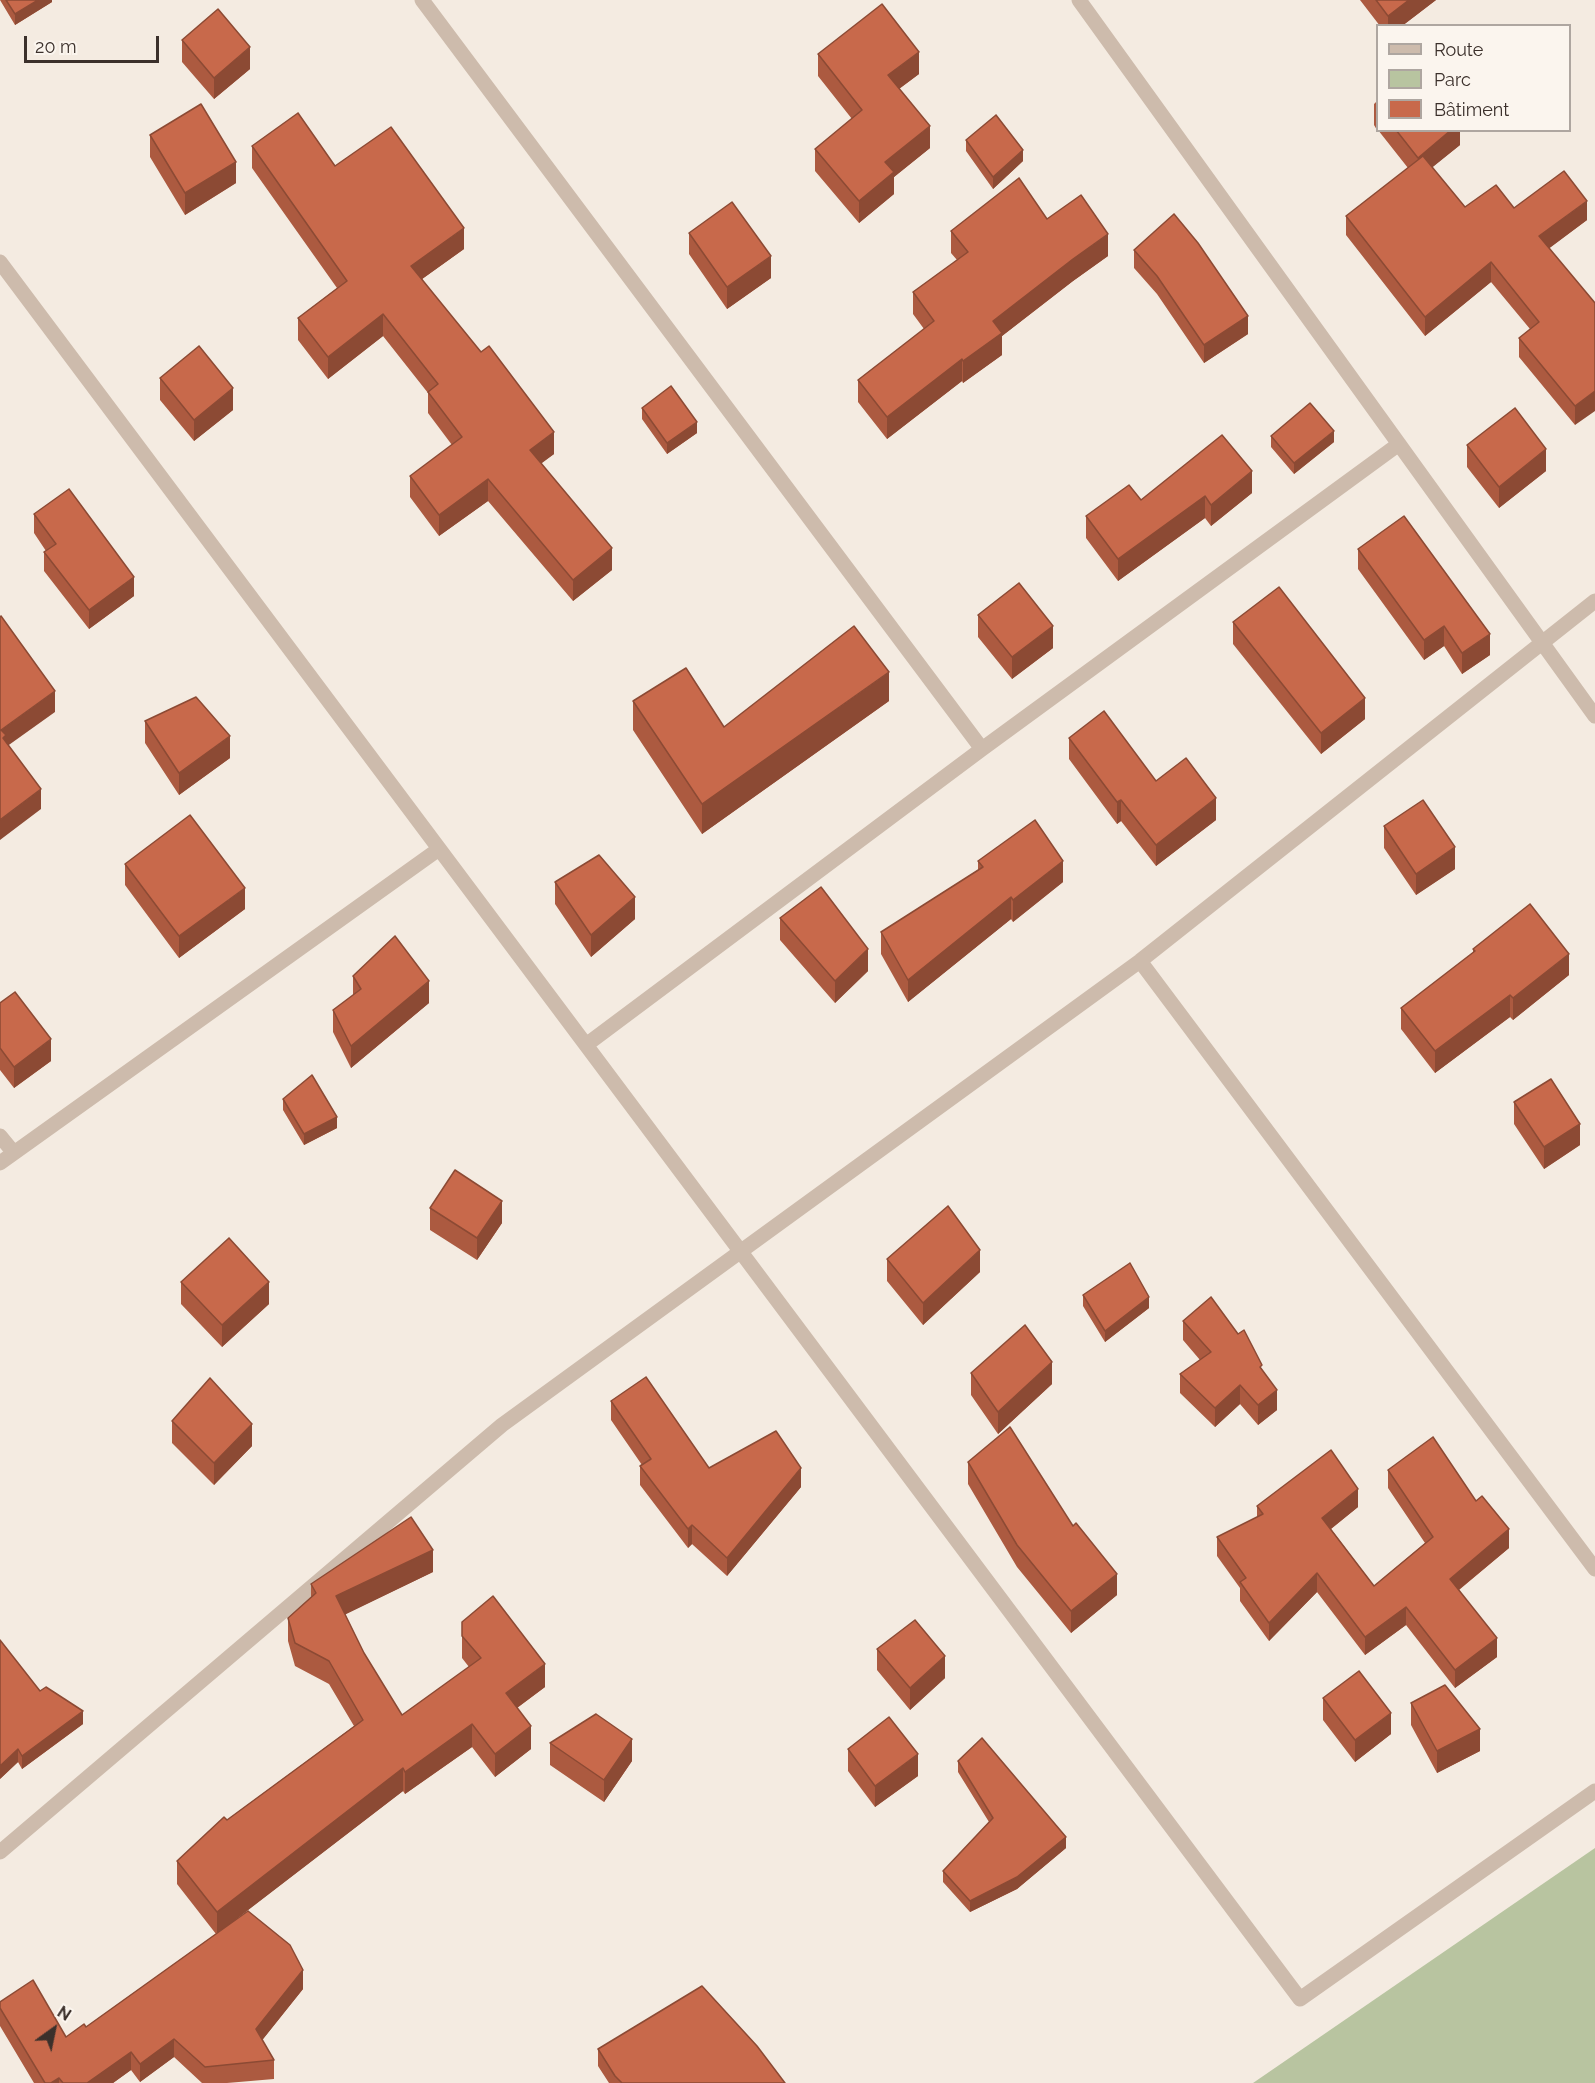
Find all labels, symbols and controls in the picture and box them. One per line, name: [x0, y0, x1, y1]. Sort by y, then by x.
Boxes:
scale bar: [27, 24, 162, 62]
legend: [1376, 24, 1571, 132]
text: 20 m: [35, 36, 77, 57]
text: Route: [1434, 39, 1483, 60]
text: Parc: [1434, 69, 1471, 90]
text: Bâtiment: [1434, 99, 1509, 120]
north arrow: [24, 1999, 84, 2059]
text: N: [54, 2002, 74, 2025]

